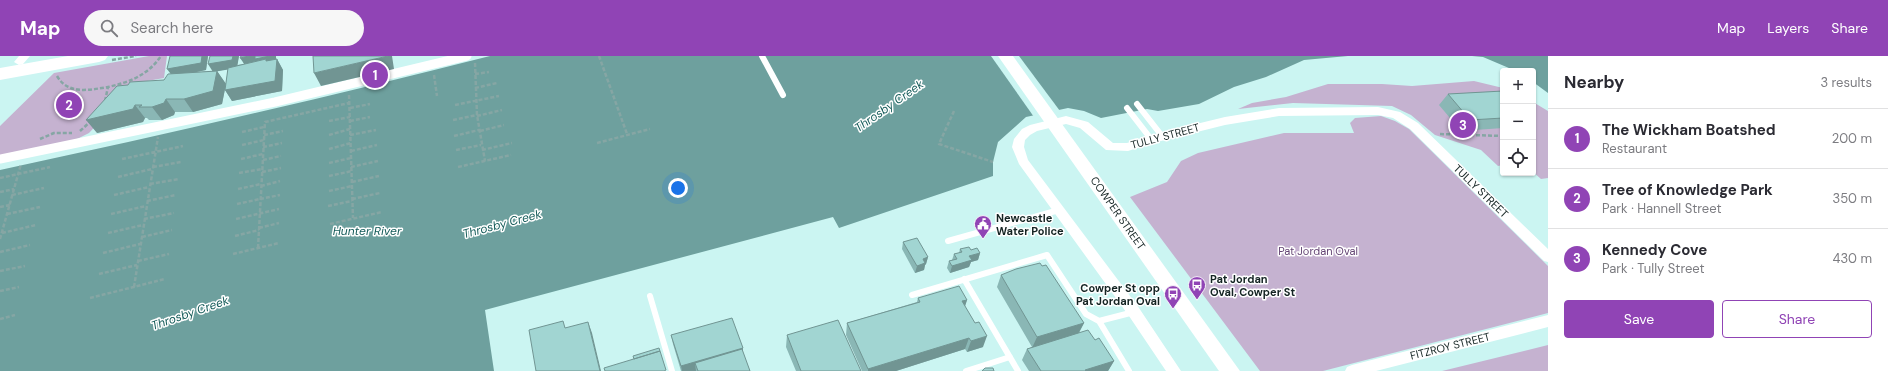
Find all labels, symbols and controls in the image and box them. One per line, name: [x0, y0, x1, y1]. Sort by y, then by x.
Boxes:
search box: [84, 10, 364, 46]
text: Map: [20, 16, 60, 41]
icon: search: [98, 17, 120, 39]
text: Search here: [130, 18, 213, 38]
text: Map: [1717, 19, 1745, 37]
text: Layers: [1767, 19, 1809, 37]
text: Share: [1831, 19, 1868, 37]
pin: 1: [362, 60, 388, 90]
map controls: [1500, 68, 1536, 176]
button: +: [1500, 68, 1536, 104]
text: Nearby: [1564, 71, 1624, 93]
text: 3 results: [1820, 74, 1872, 91]
water label: Throsby Creek: [851, 76, 927, 136]
pin: 2: [56, 90, 82, 120]
button: −: [1500, 104, 1536, 140]
pin: 3: [1450, 110, 1476, 140]
street label: TULLY STREET: [1129, 120, 1201, 152]
text: The Wickham Boatshed: [1602, 120, 1776, 140]
text: 1: [1575, 130, 1579, 147]
text: 200 m: [1832, 130, 1872, 147]
button: locate: [1500, 140, 1536, 176]
text: Restaurant: [1602, 140, 1667, 157]
street label: TULLY STREET: [1451, 161, 1511, 221]
street label: COWPER STREET: [1088, 174, 1148, 252]
your location: [668, 178, 688, 198]
text: Tree of Knowledge Park: [1602, 180, 1773, 200]
text: 2: [1573, 190, 1581, 207]
text: 350 m: [1832, 190, 1872, 207]
text: Park · Hannell Street: [1602, 200, 1722, 217]
water label: Throsby Creek: [461, 206, 544, 242]
place label: Newcastle Water Police: [996, 211, 1064, 238]
public building icon: Newcastle Water Police: [973, 214, 993, 239]
water label: Hunter River: [333, 223, 402, 239]
text: Kennedy Cove: [1602, 240, 1707, 260]
park label: Pat Jordan Oval: [1278, 244, 1358, 258]
text: 3: [1573, 250, 1581, 267]
text: 430 m: [1832, 250, 1872, 267]
text: Park · Tully Street: [1602, 260, 1705, 277]
place label: Pat Jordan Oval, Cowper St: [1210, 272, 1295, 299]
bus stop icon: Pat Jordan Oval, Cowper St: [1187, 275, 1207, 300]
place label: Cowper St opp Pat Jordan Oval: [1076, 281, 1160, 308]
bus stop icon: Cowper St opp Pat Jordan Oval: [1163, 284, 1183, 309]
water label: Throsby Creek: [149, 292, 232, 334]
button: Save: [1564, 300, 1714, 338]
button: Share: [1722, 300, 1872, 338]
street label: FITZROY STREET: [1409, 329, 1491, 363]

